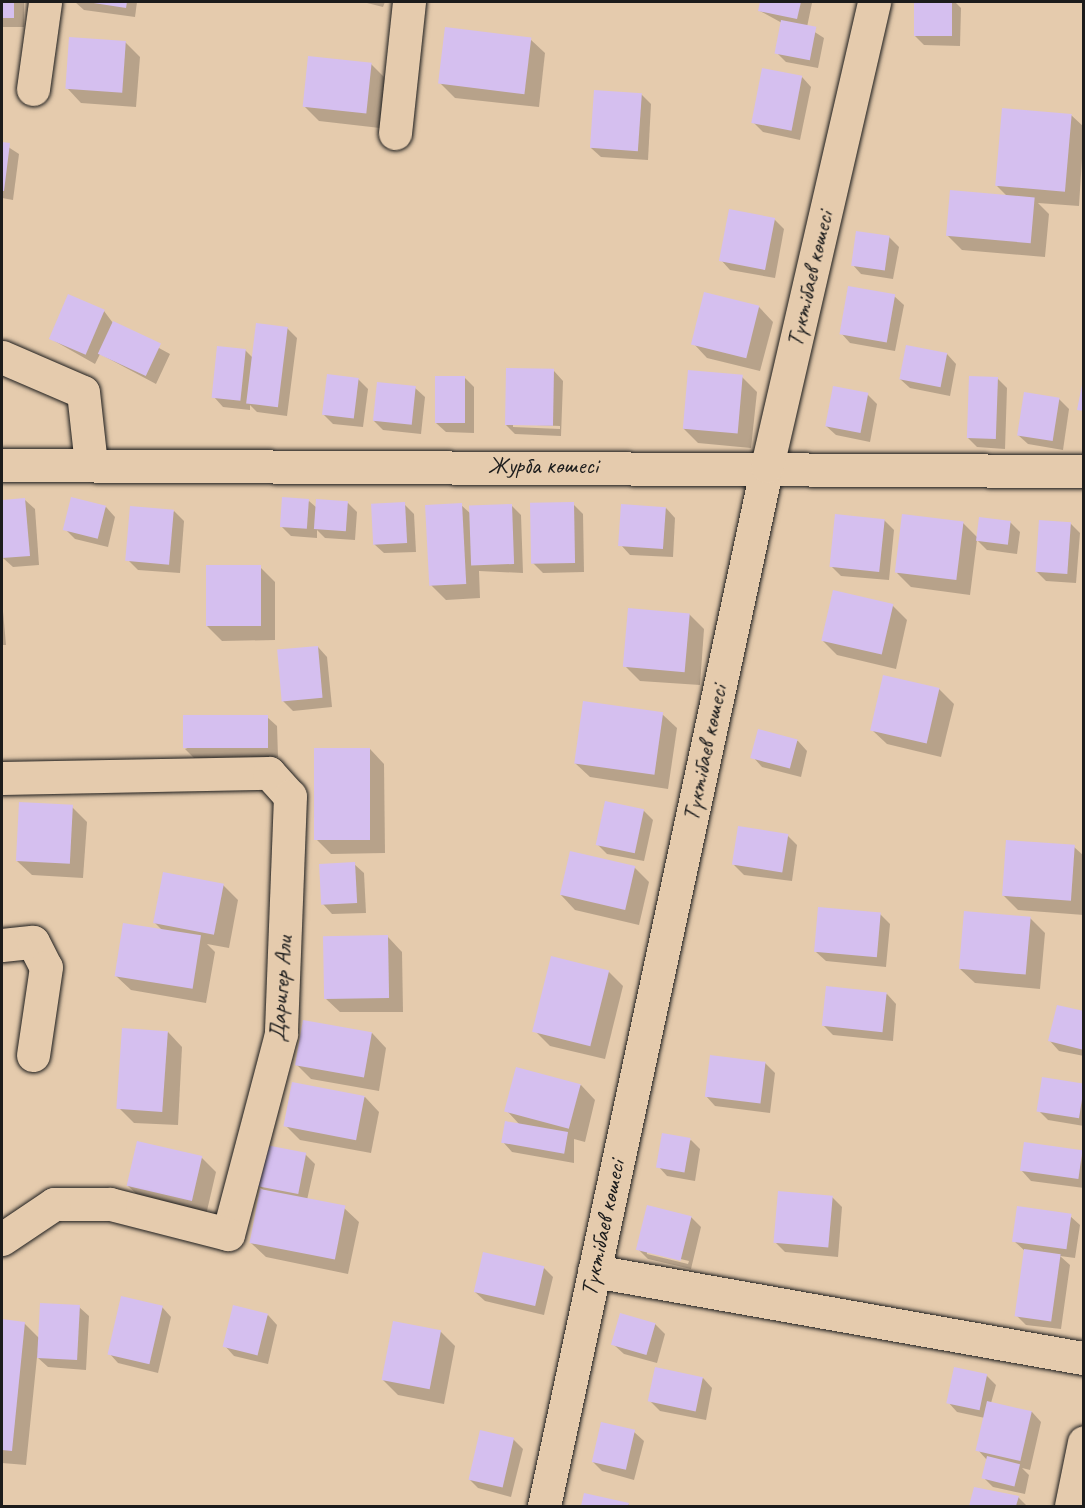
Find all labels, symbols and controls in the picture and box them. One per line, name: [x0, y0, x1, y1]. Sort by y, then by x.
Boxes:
street label: Түктібаев көшесі: [780, 208, 840, 350]
street label: Журба көшесі: [488, 452, 598, 480]
street label: Түктібаев көшесі: [677, 682, 733, 824]
street label: Даригер Али: [263, 935, 299, 1043]
street label: Түктібаев көшесі: [575, 1157, 631, 1299]

